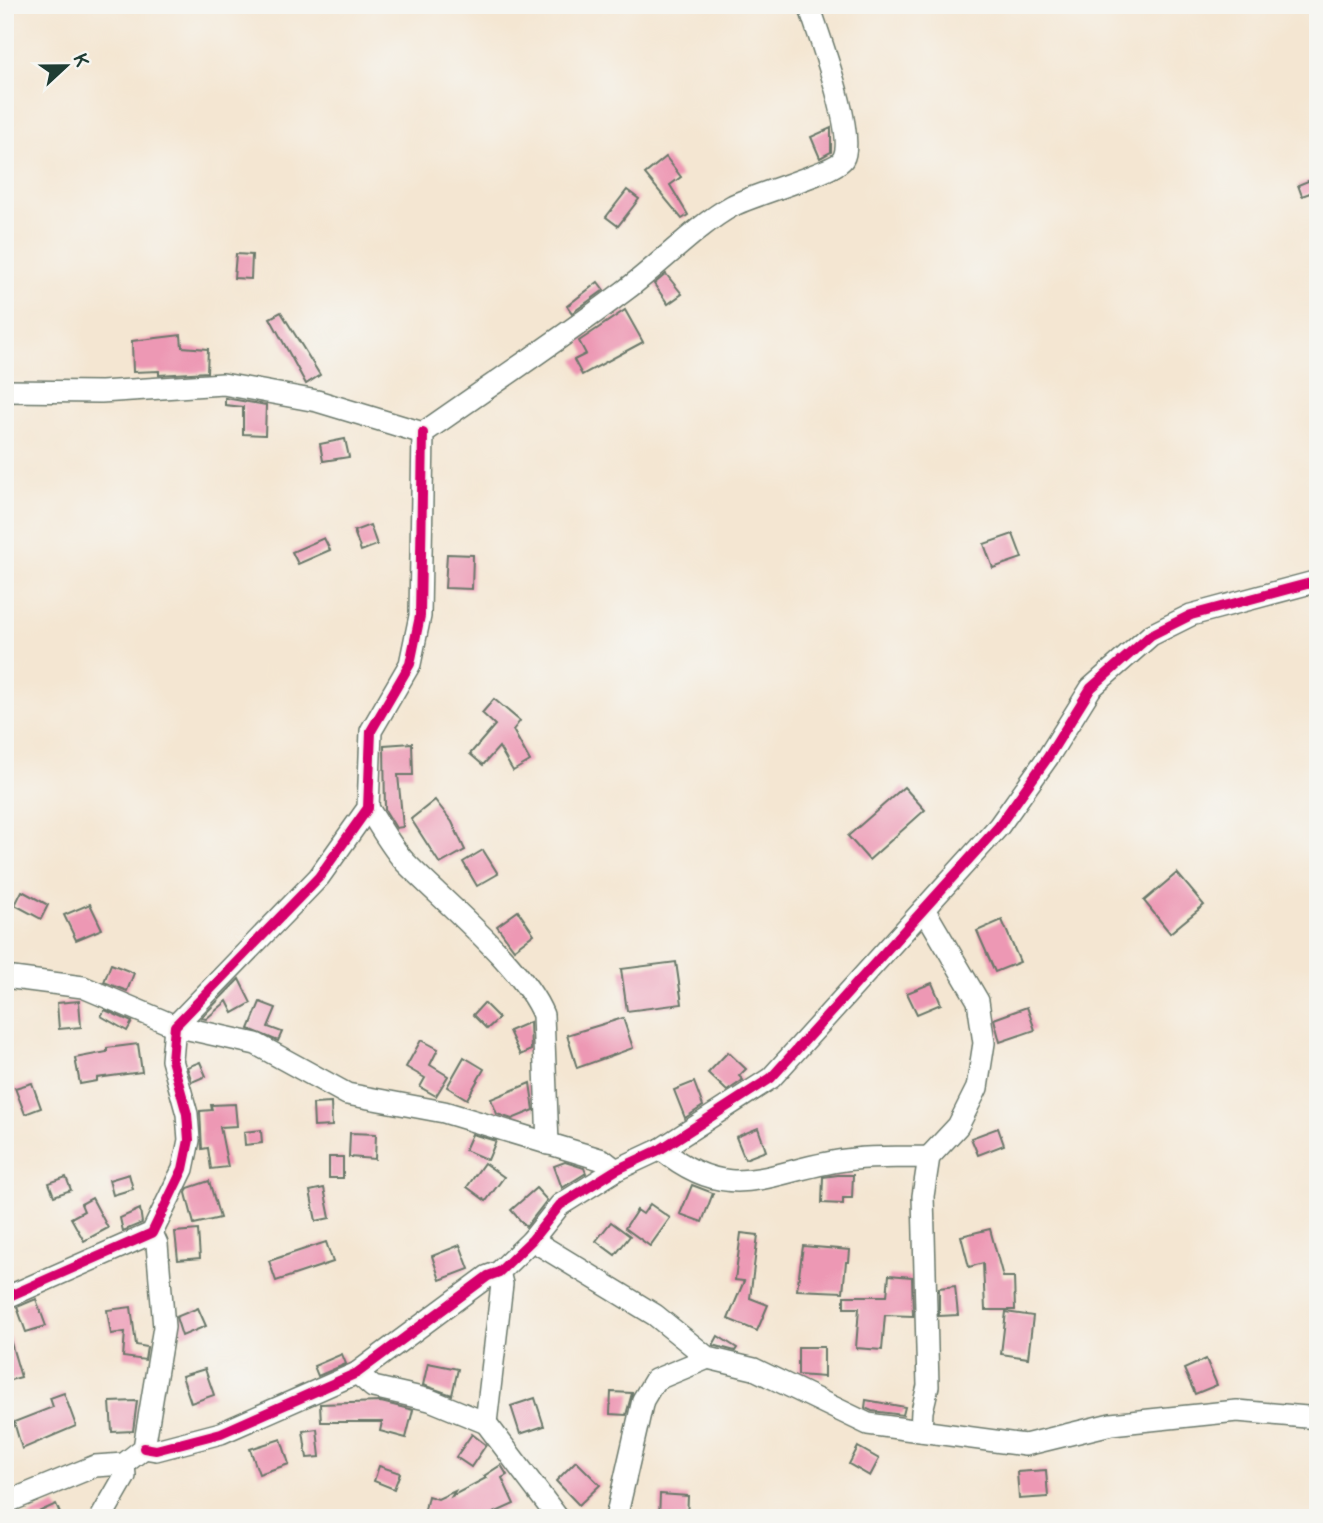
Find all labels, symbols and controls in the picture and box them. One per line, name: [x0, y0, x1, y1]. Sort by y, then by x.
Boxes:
north arrow: [32, 32, 102, 102]
text: K: [68, 50, 94, 70]

